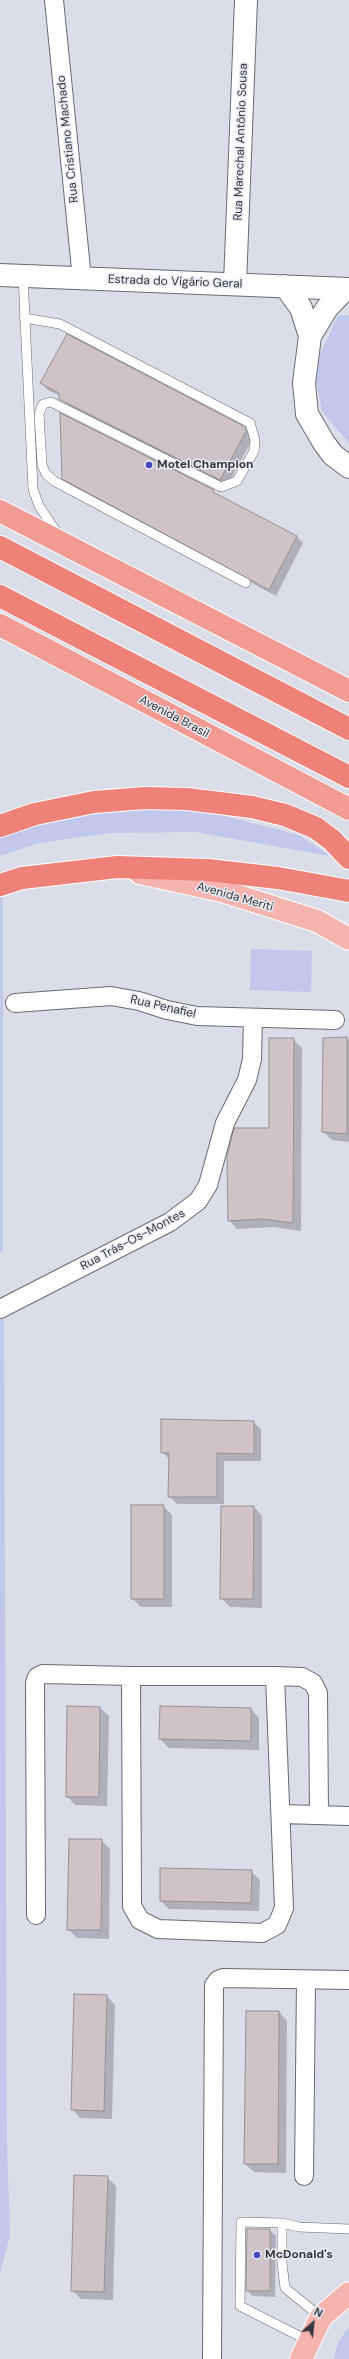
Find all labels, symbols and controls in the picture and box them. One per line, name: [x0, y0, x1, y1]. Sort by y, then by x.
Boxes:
street label: Rua Marechal Antônio Sousa: [231, 63, 251, 221]
street label: Rua Cristiano Machado: [54, 74, 82, 204]
street label: Estrada do Vigário Geral: [107, 272, 243, 292]
place label: Motel Champion: [157, 458, 253, 472]
marker: Motel Champion: [144, 460, 154, 470]
street label: Avenida Brasil: [137, 693, 211, 741]
street label: Avenida Meriti: [195, 879, 275, 915]
street label: Rua Penafiel: [129, 992, 197, 1022]
street label: Rua Trás-Os-Montes: [78, 1206, 188, 1274]
place label: McDonald's: [265, 2248, 333, 2262]
marker: McDonald's: [252, 2250, 262, 2260]
north arrow: [293, 2303, 333, 2343]
text: N: [312, 2304, 325, 2320]

